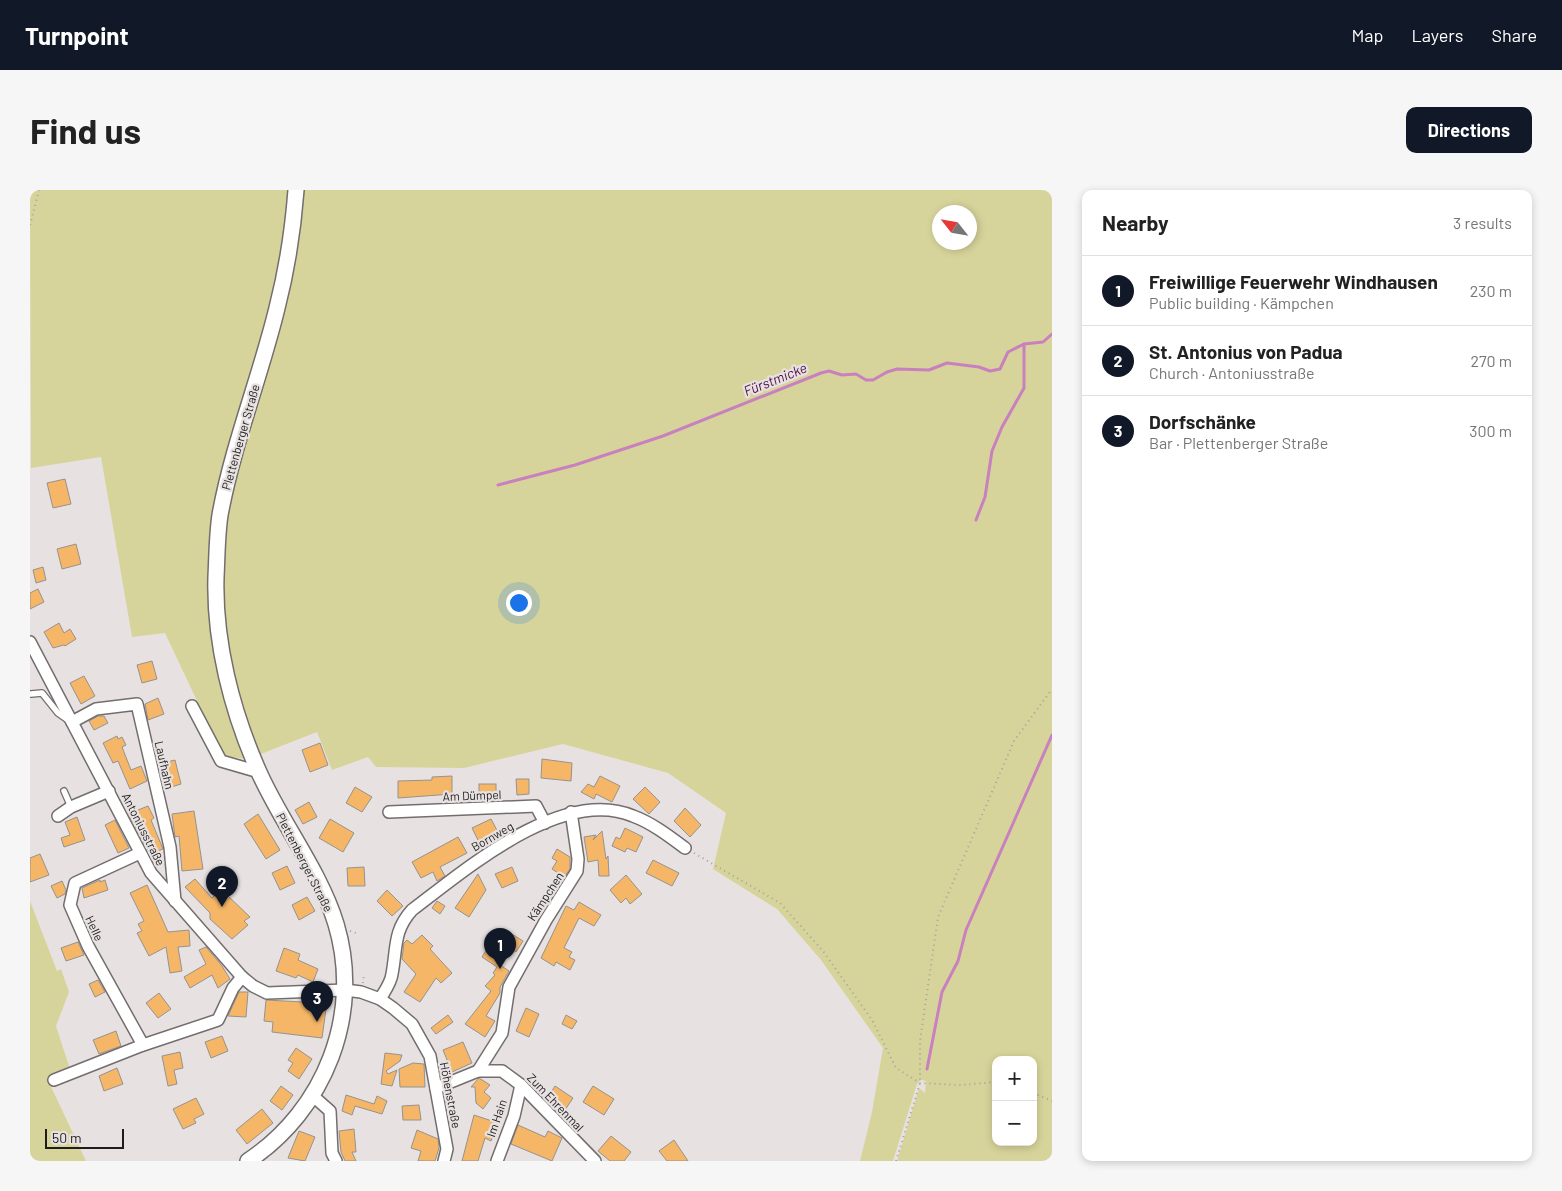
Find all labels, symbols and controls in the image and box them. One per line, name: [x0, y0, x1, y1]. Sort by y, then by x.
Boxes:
text: Turnpoint: [25, 21, 129, 50]
text: Map: [1351, 24, 1383, 46]
text: Layers: [1411, 24, 1464, 46]
text: Share: [1492, 24, 1537, 46]
button: Directions: [1406, 107, 1532, 153]
text: Find us: [30, 109, 141, 151]
north arrow: [932, 205, 977, 250]
text: Nearby: [1102, 210, 1168, 235]
text: 3 results: [1453, 213, 1512, 232]
text: Freiwillige Feuerwehr Windhausen: [1149, 270, 1438, 293]
text: 1: [1115, 281, 1121, 300]
text: 230 m: [1470, 281, 1512, 300]
text: Public building · Kämpchen: [1149, 293, 1334, 312]
text: St. Antonius von Padua: [1149, 340, 1343, 363]
text: 2: [1114, 351, 1122, 370]
text: 270 m: [1470, 351, 1512, 370]
water label: Fürstmicke: [741, 359, 809, 399]
text: Church · Antoniusstraße: [1149, 363, 1315, 382]
street label: Plettenberger Straße: [218, 383, 262, 491]
text: Dorfschänke: [1149, 410, 1256, 433]
text: 3: [1114, 421, 1122, 440]
text: 300 m: [1469, 421, 1512, 440]
text: Bar · Plettenberger Straße: [1149, 433, 1328, 452]
your location: [506, 590, 532, 616]
street label: Laufhahn: [153, 739, 177, 791]
street label: Am Dümpel: [442, 787, 502, 803]
street label: Antoniusstraße: [120, 790, 168, 868]
street label: Plettenberger Straße: [274, 810, 336, 914]
street label: Bornweg: [469, 818, 515, 854]
pin: 2: [206, 866, 238, 907]
street label: Kämpchen: [524, 869, 566, 923]
street label: Helle: [83, 913, 107, 943]
pin: 1: [484, 928, 516, 969]
pin: 3: [301, 981, 333, 1022]
map controls: [992, 1056, 1037, 1146]
button: +: [992, 1056, 1037, 1101]
street label: Höhenstraße: [438, 1061, 464, 1129]
street label: Zum Ehrenmal: [525, 1070, 587, 1134]
street label: Im Hain: [483, 1097, 509, 1139]
button: −: [992, 1101, 1037, 1146]
scale bar: [45, 1126, 124, 1149]
text: 50 m: [52, 1129, 81, 1146]

